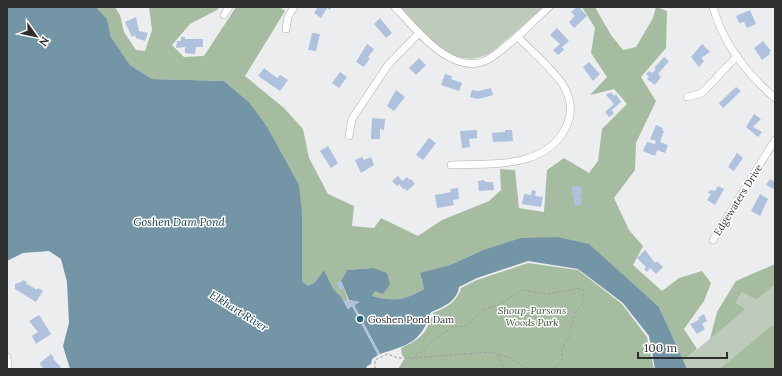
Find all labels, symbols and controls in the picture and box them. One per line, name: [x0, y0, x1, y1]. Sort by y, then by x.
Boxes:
north arrow: [16, 16, 56, 56]
text: N: [36, 34, 53, 49]
street label: Edgewaters Drive: [711, 161, 766, 238]
water label: Goshen Dam Pond: [133, 215, 226, 229]
water label: Elkhart River: [207, 287, 272, 335]
park label: Shoup-Parsons Woods Park: [498, 304, 566, 329]
place label: Goshen Pond Dam: [368, 313, 454, 326]
marker: Goshen Pond Dam: [355, 314, 365, 324]
scale bar: [638, 334, 727, 360]
text: 100 m: [644, 340, 677, 355]

